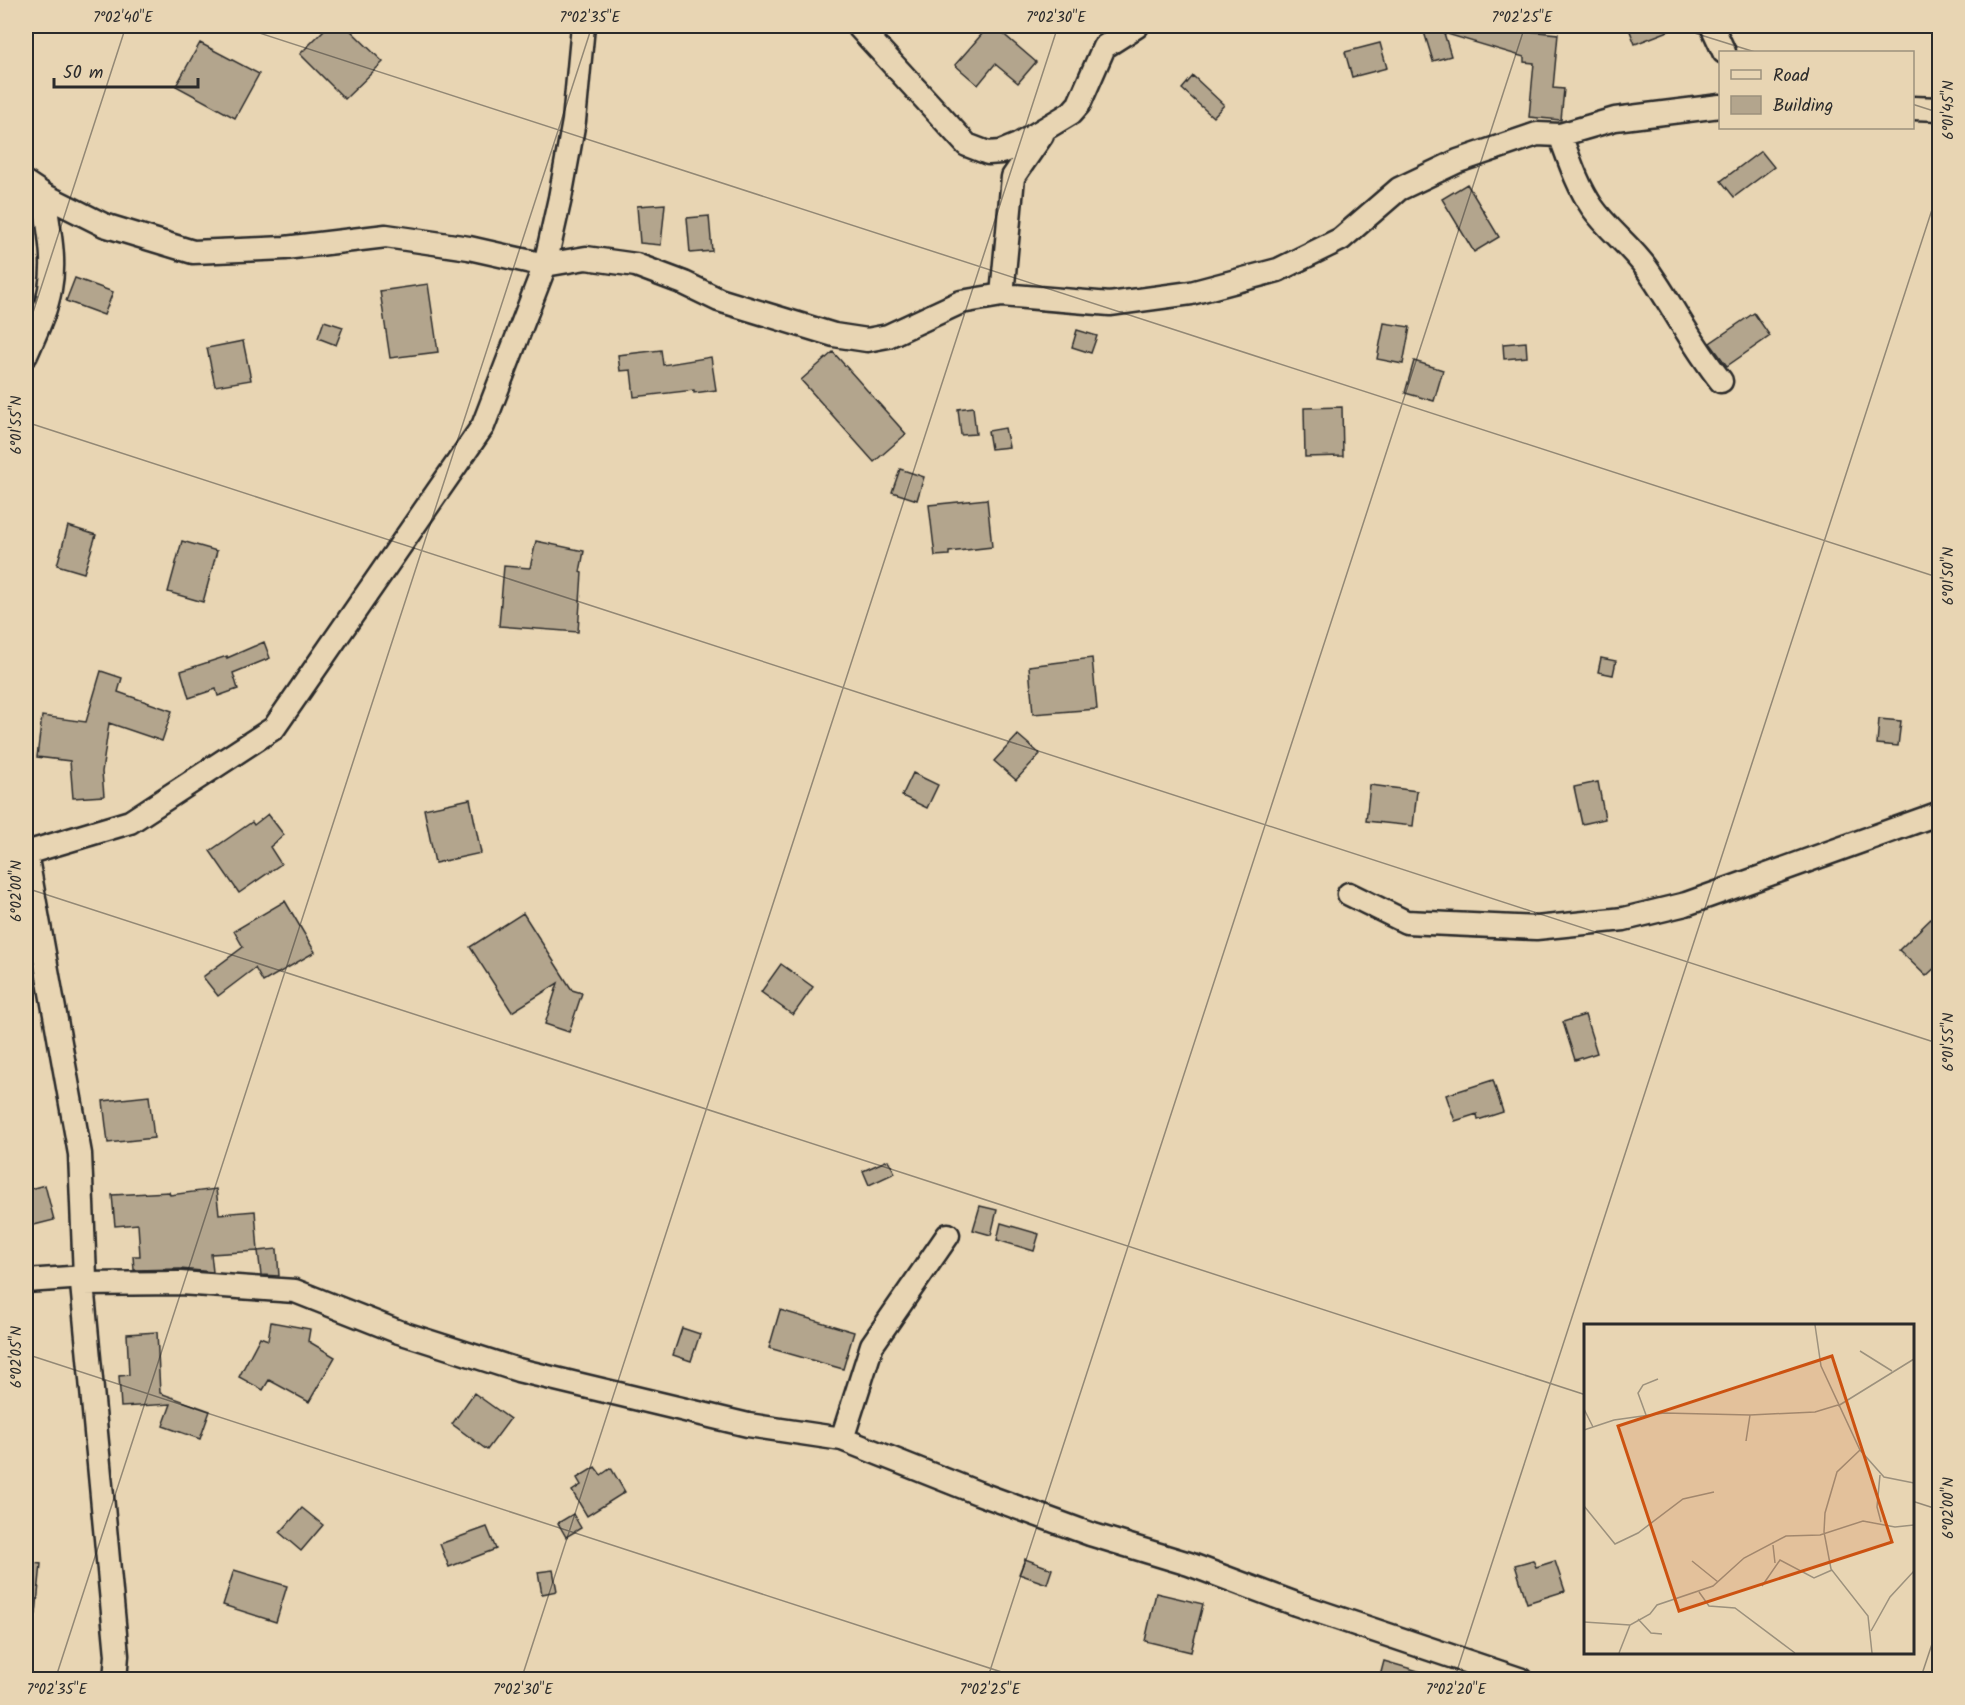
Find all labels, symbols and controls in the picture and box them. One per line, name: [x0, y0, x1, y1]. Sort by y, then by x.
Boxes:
text: 7°02'40"E: [93, 6, 154, 30]
text: 7°02'35"E: [560, 6, 622, 30]
text: 7°02'30"E: [1026, 6, 1087, 30]
text: 7°02'25"E: [1492, 6, 1554, 30]
scale bar: [54, 51, 198, 89]
legend: [1719, 51, 1914, 129]
text: 50 m: [63, 59, 103, 88]
text: Road: [1773, 62, 1810, 91]
text: 6°01'45"N: [1937, 80, 1961, 140]
text: Building: [1773, 92, 1833, 121]
text: 6°01'55"N: [5, 395, 29, 455]
text: 6°01'50"N: [1937, 547, 1961, 605]
text: 6°02'00"N: [5, 860, 29, 922]
text: 6°01'55"N: [1937, 1012, 1961, 1072]
inset map: [1584, 1324, 1914, 1654]
text: 6°02'05"N: [5, 1326, 29, 1388]
text: 6°02'00"N: [1937, 1477, 1961, 1539]
text: 7°02'35"E: [27, 1678, 89, 1702]
text: 7°02'30"E: [493, 1678, 554, 1702]
text: 7°02'25"E: [960, 1678, 1022, 1702]
text: 7°02'20"E: [1426, 1678, 1487, 1702]

